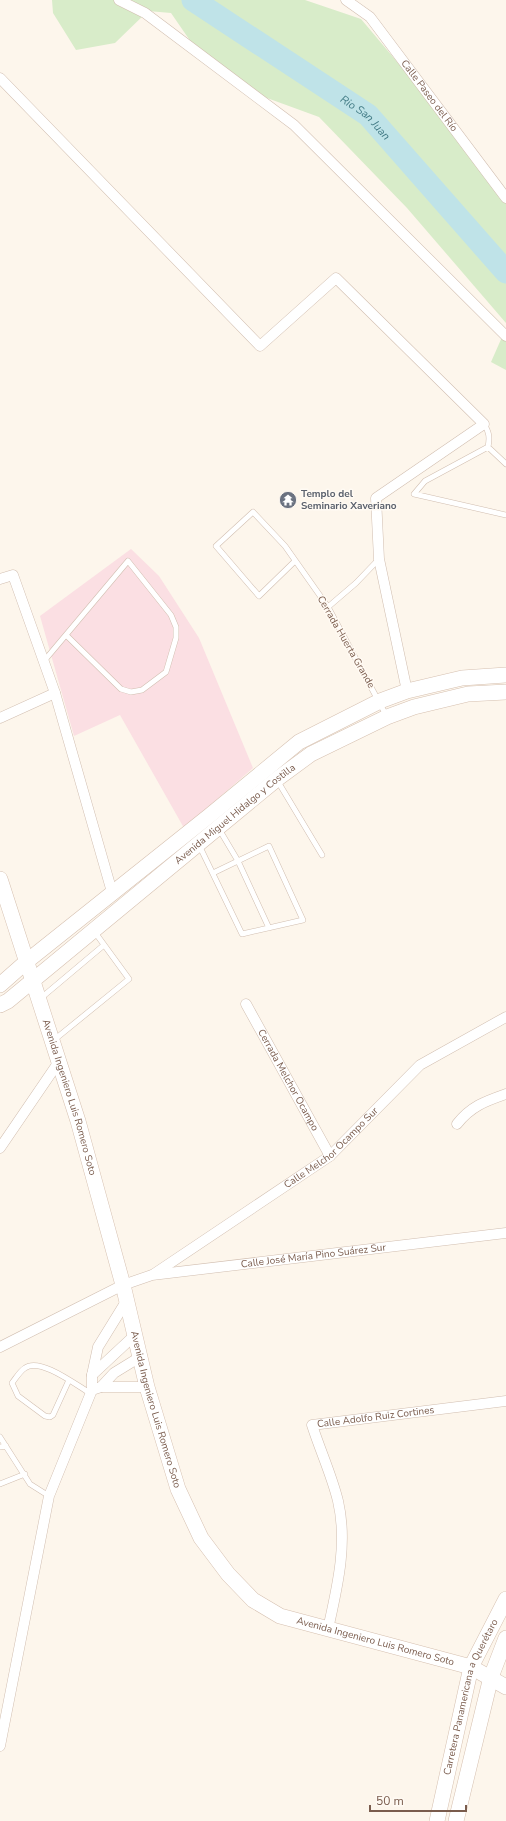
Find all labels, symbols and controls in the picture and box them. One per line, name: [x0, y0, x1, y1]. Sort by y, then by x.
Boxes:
street label: Calle Paseo del Río: [398, 57, 461, 135]
water label: Rio San Juan: [337, 91, 394, 143]
place label: Templo del Seminario Xaveriano: [301, 487, 397, 513]
temple icon: Templo del Seminario Xaveriano: [278, 490, 298, 510]
street label: Cerrada Huerta Grande: [314, 593, 378, 691]
street label: Avenida Miguel Hidalgo y Costilla: [172, 761, 298, 868]
street label: Avenida Ingeniero Luis Romero Soto: [39, 1017, 100, 1177]
street label: Cerrada Melchor Ocampo: [254, 1027, 322, 1134]
street label: Calle Melchor Ocampo Sur: [281, 1104, 382, 1192]
street label: Calle José María Pino Suárez Sur: [240, 1240, 387, 1271]
street label: Avenida Ingeniero Luis Romero Soto: [127, 1329, 184, 1490]
street label: Calle Adolfo Ruiz Cortines: [316, 1403, 435, 1431]
street label: Avenida Ingeniero Luis Romero Soto: [295, 1614, 456, 1669]
street label: Carretera Panamericana a Querétaro: [440, 1616, 502, 1776]
scale bar: [370, 1787, 466, 1813]
text: 50 m: [376, 1793, 404, 1809]

